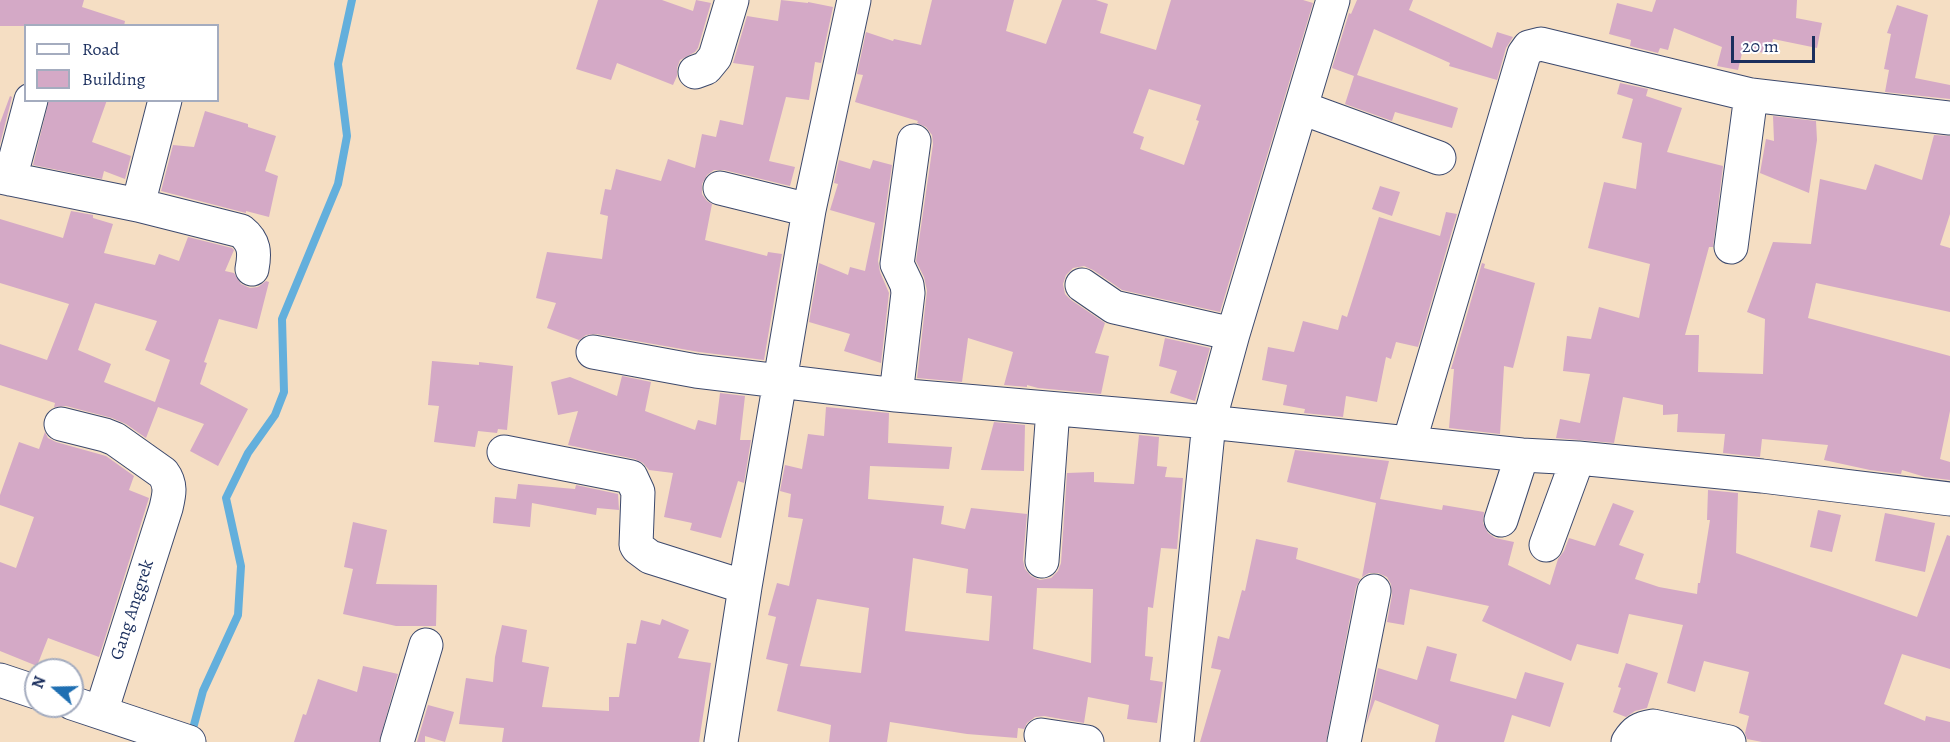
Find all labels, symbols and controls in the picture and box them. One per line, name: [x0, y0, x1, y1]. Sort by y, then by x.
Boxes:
legend: [24, 24, 219, 102]
scale bar: [1734, 24, 1818, 62]
text: 20 m: [1742, 34, 1779, 58]
text: Road: [82, 37, 119, 61]
text: Building: [82, 67, 146, 91]
street label: Gang Anggrek: [107, 557, 159, 663]
north arrow: [24, 658, 84, 718]
text: N: [27, 673, 51, 692]

